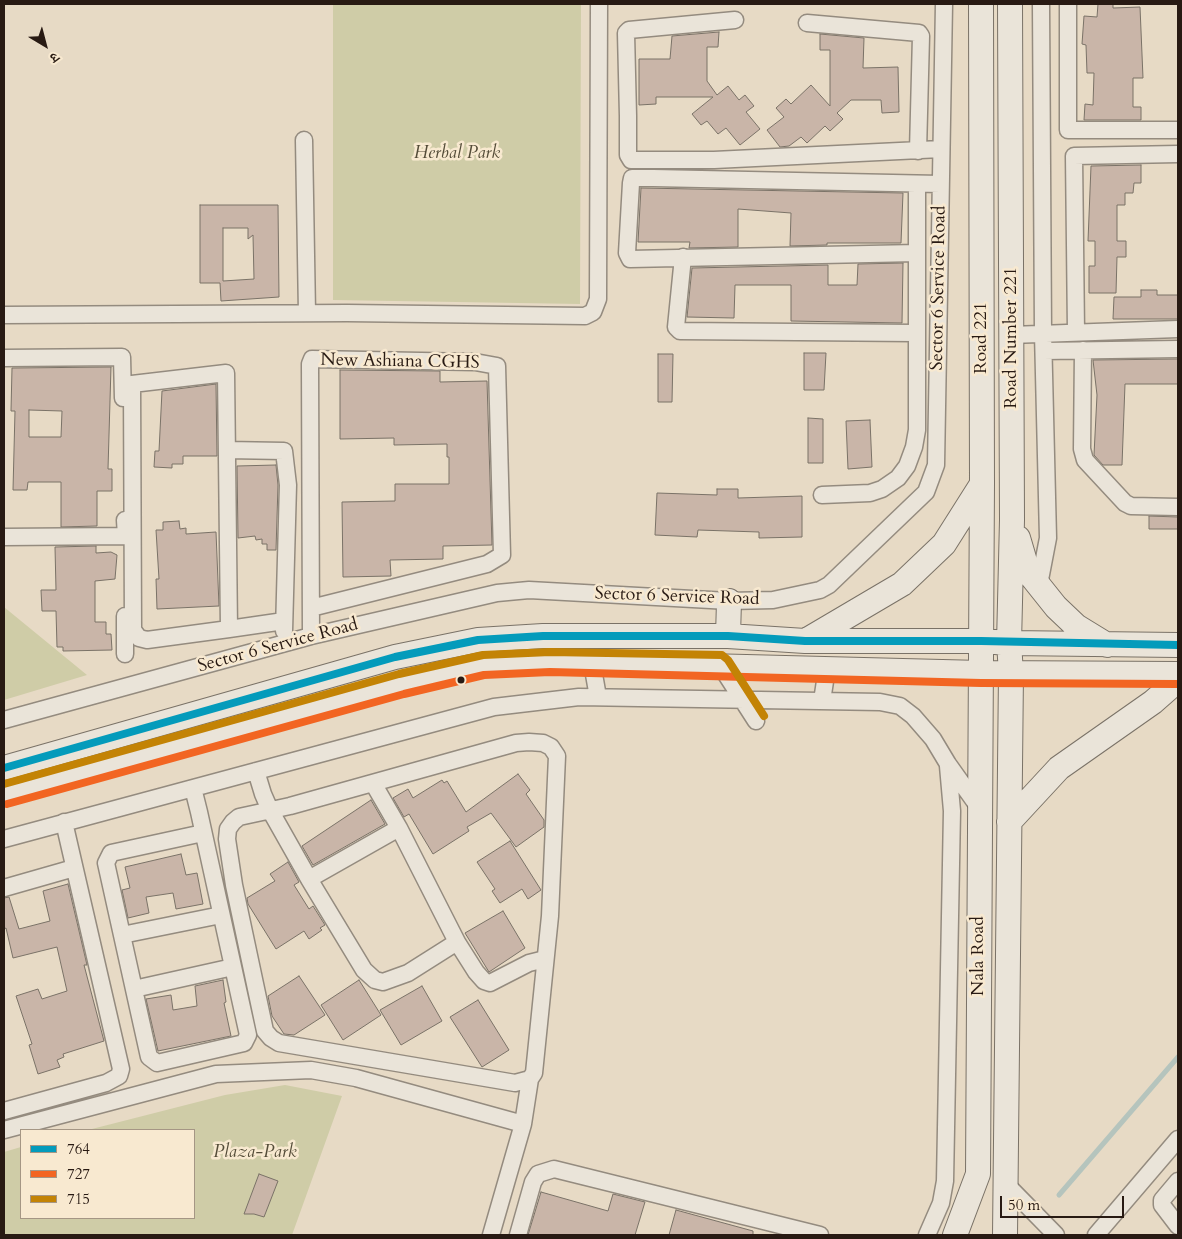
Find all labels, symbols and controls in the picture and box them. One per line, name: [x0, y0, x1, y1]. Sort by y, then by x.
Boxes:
north arrow: [20, 20, 70, 70]
text: उ: [46, 48, 63, 67]
park label: Herbal Park: [414, 143, 500, 165]
street label: Sector 6 Service Road: [927, 205, 951, 371]
street label: Road Number 221: [1001, 267, 1023, 409]
street label: Road 221: [971, 302, 993, 374]
street label: New Ashiana CGHS: [320, 350, 480, 374]
street label: Sector 6 Service Road: [594, 583, 760, 611]
street label: Sector 6 Service Road: [196, 614, 360, 678]
unlabelled marker: [456, 675, 466, 685]
street label: Nala Road: [968, 916, 990, 996]
legend: [20, 1129, 195, 1219]
text: 764: [67, 1139, 90, 1159]
park label: Plaza-Park: [213, 1142, 297, 1164]
text: 727: [67, 1164, 90, 1184]
scale bar: [1002, 1186, 1126, 1218]
text: 715: [67, 1189, 90, 1209]
text: 50 m: [1008, 1195, 1040, 1215]

